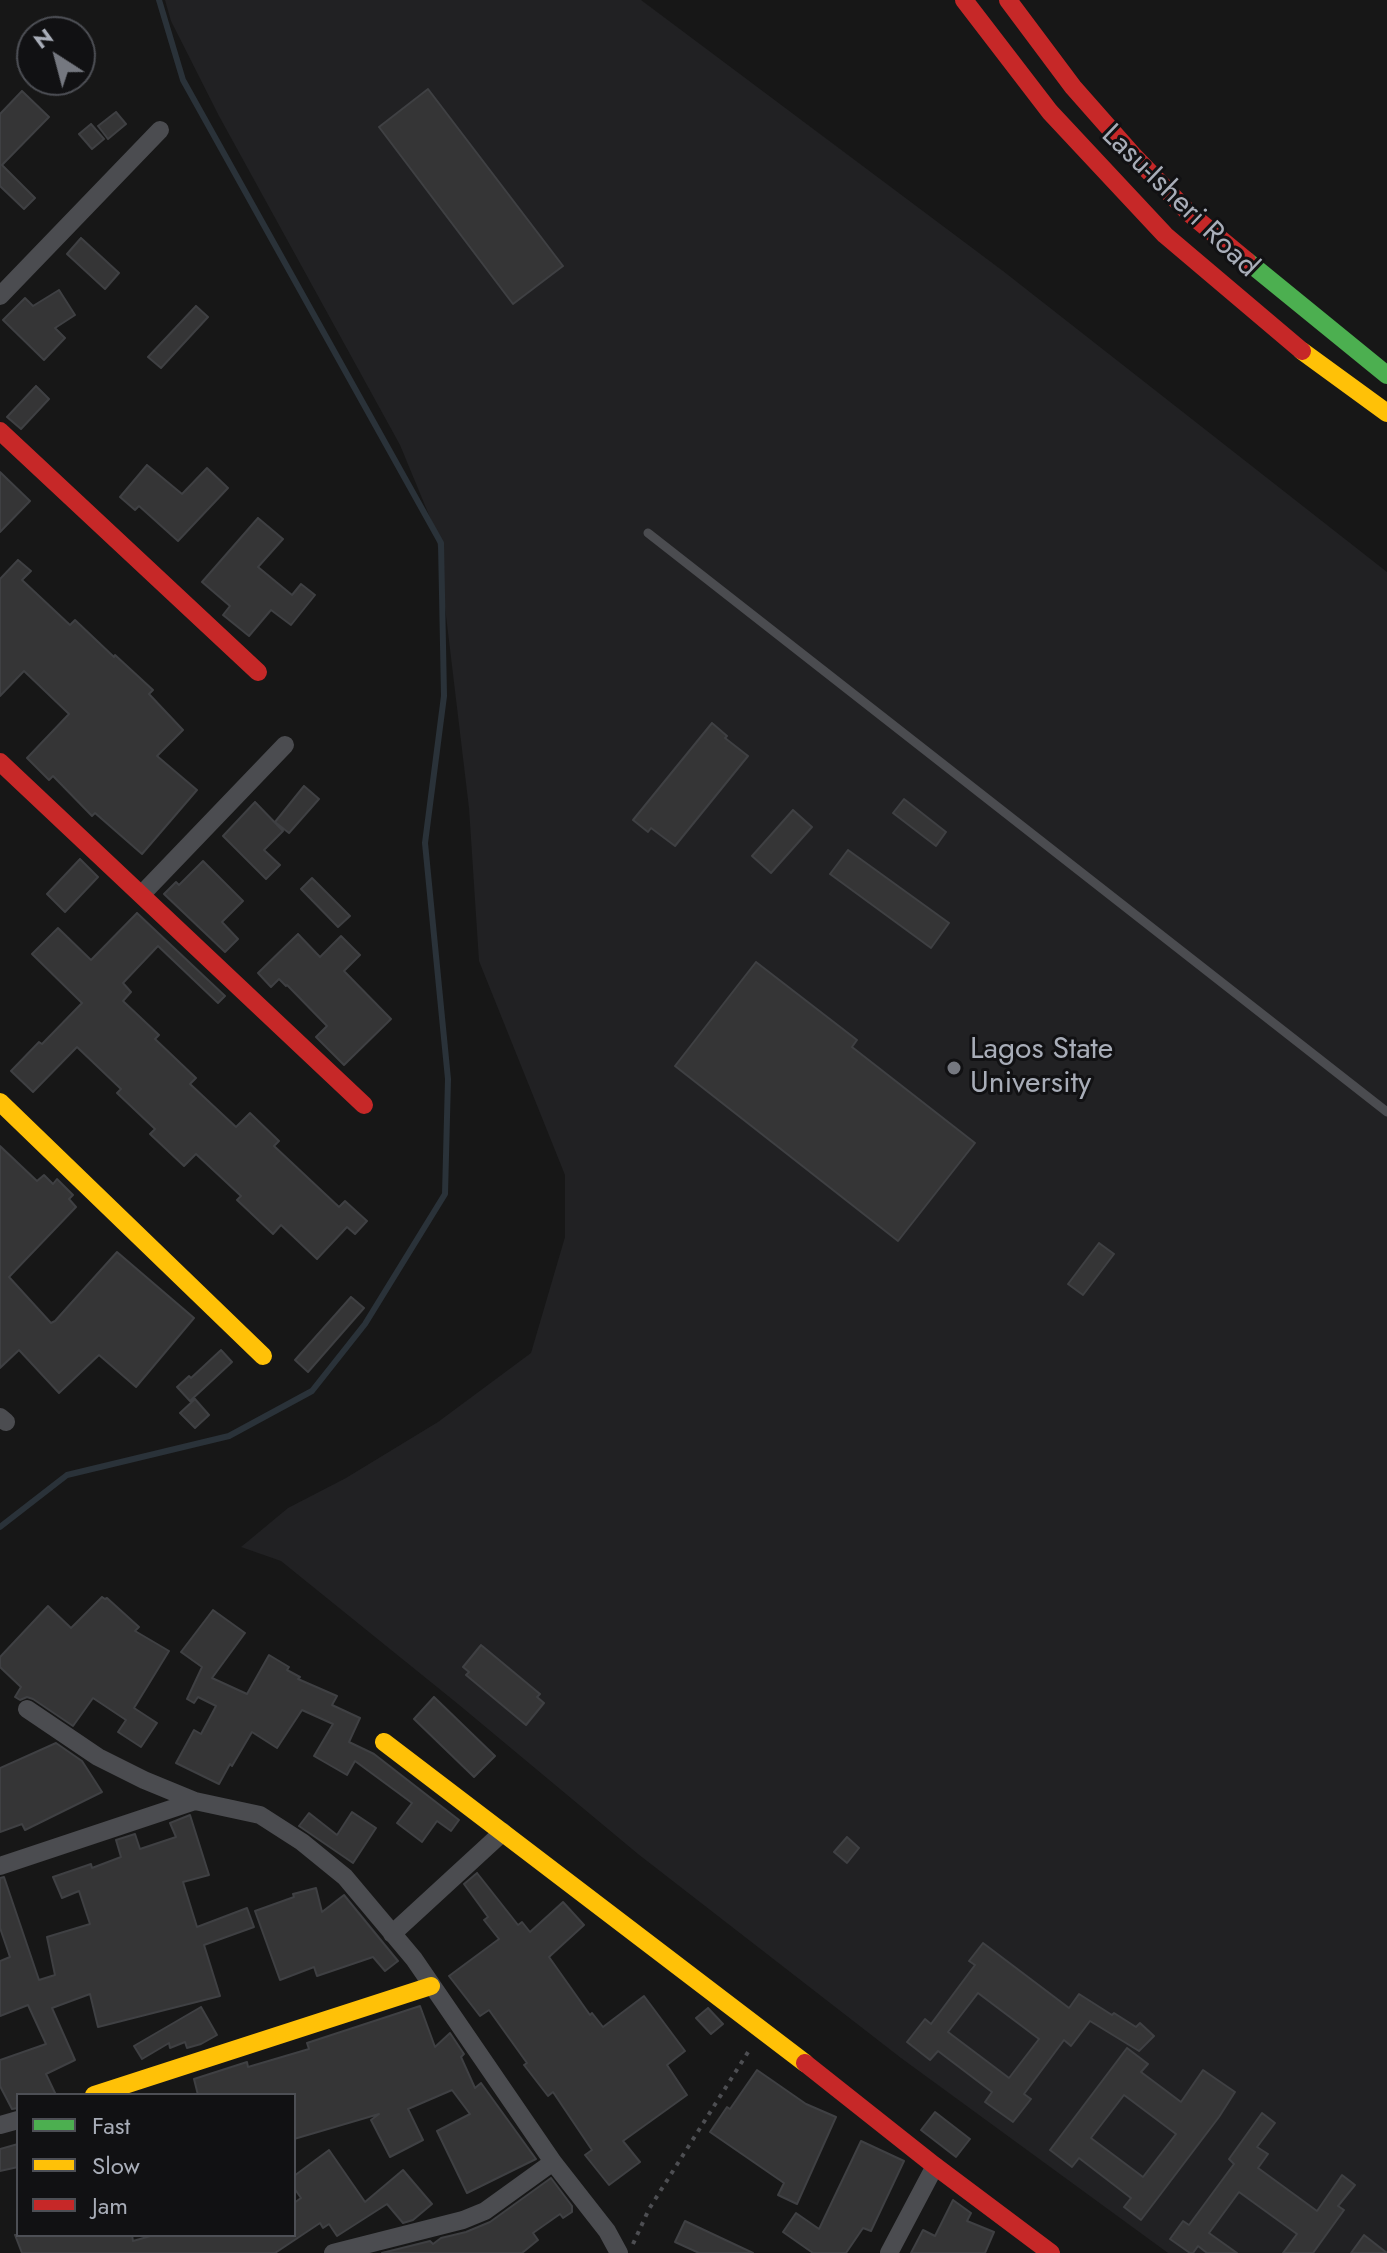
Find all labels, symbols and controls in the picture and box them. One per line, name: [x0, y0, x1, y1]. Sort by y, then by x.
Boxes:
north arrow: [16, 16, 96, 96]
text: N: [27, 20, 60, 56]
street label: Lasu-Isheri Road: [1093, 118, 1265, 286]
place label: Lagos State University: [970, 1033, 1113, 1104]
marker: Lagos State University: [945, 1059, 963, 1077]
legend: [16, 2093, 296, 2237]
text: Fast: [92, 2108, 130, 2143]
text: Slow: [92, 2148, 140, 2183]
text: Jam: [92, 2188, 128, 2223]

